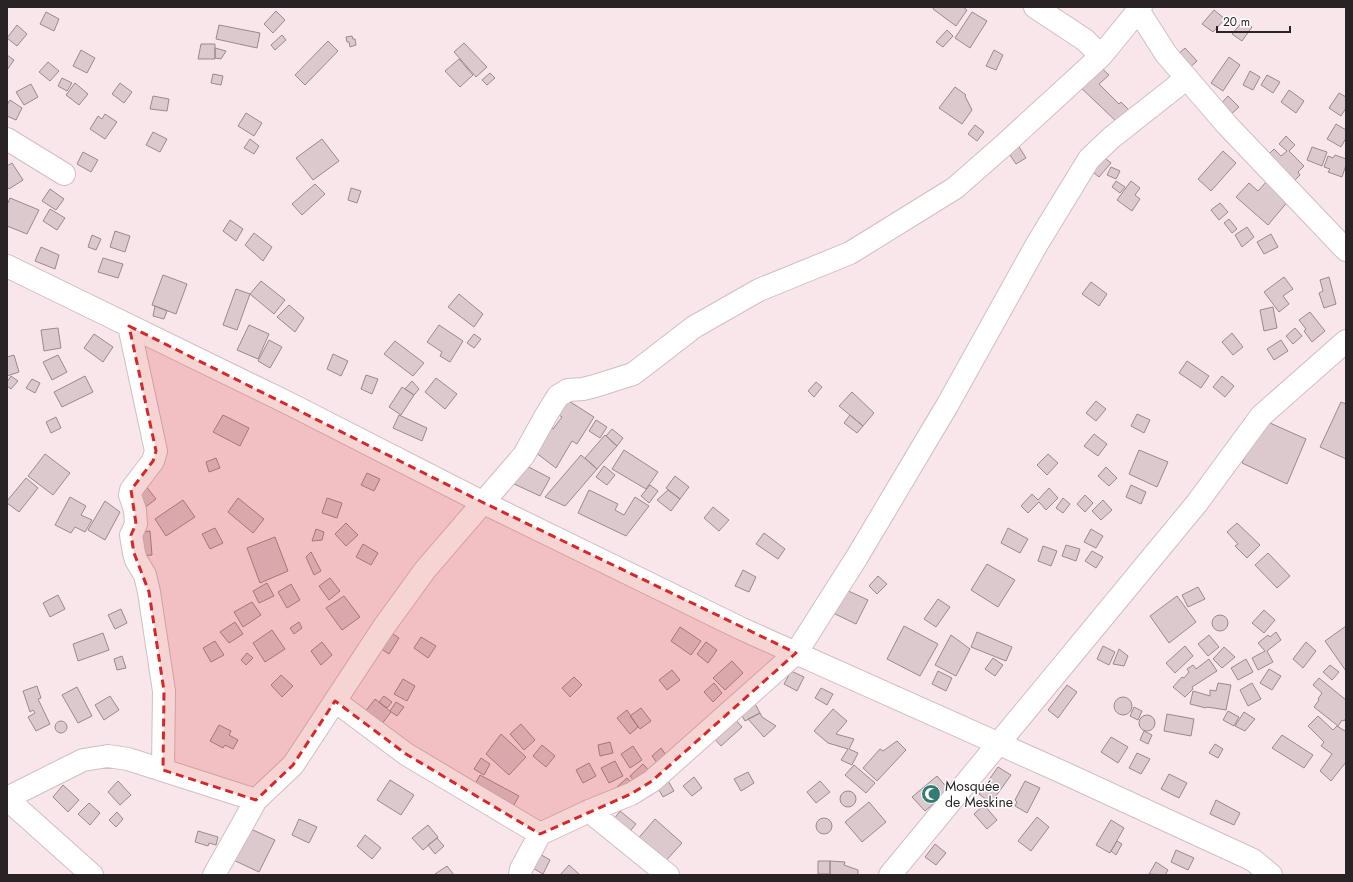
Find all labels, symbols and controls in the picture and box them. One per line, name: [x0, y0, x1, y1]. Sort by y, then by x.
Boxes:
scale bar: [1217, 8, 1290, 34]
text: 20 m: [1223, 13, 1250, 31]
place label: Mosquée de Meskine: [945, 776, 1013, 812]
mosque icon: Mosquée de Meskine: [920, 783, 942, 805]

